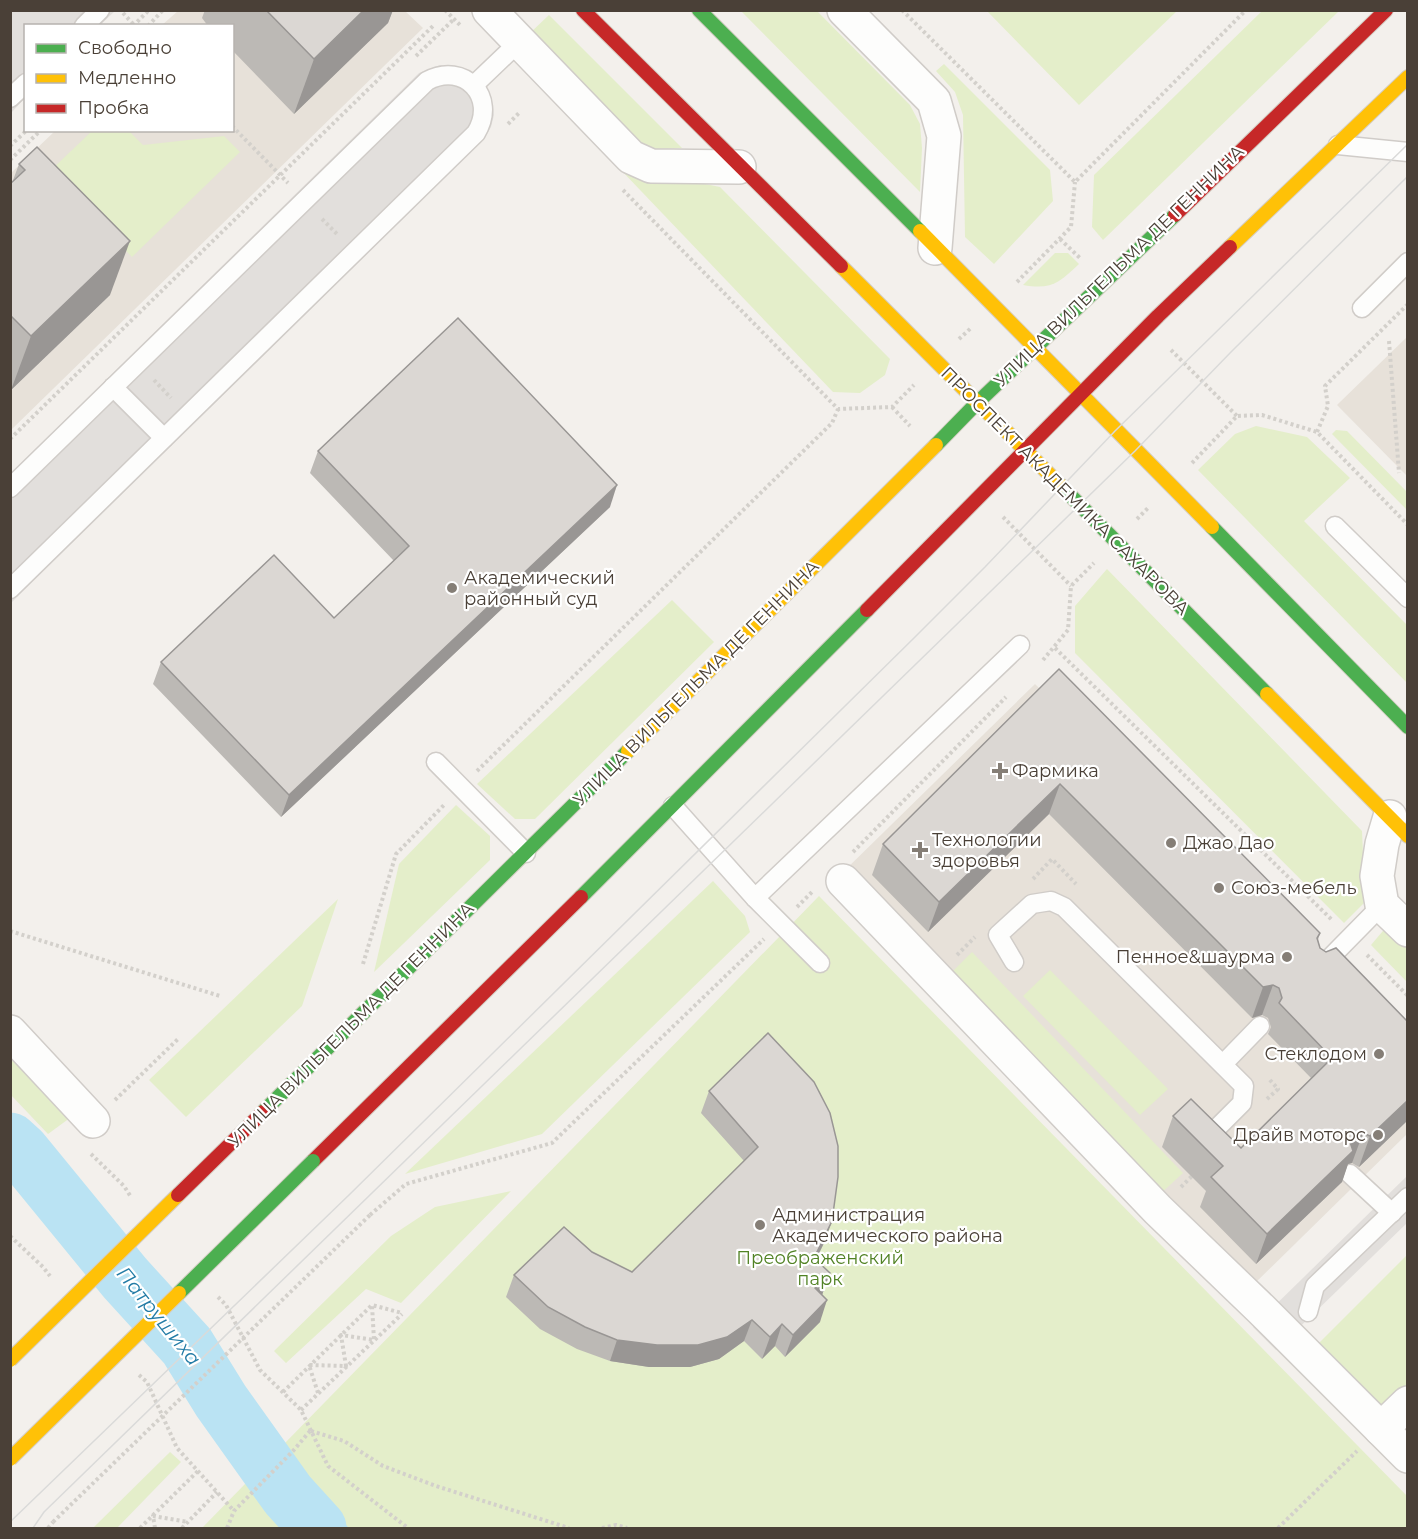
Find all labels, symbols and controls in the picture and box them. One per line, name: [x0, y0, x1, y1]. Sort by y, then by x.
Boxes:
legend: [24, 24, 234, 132]
text: Свободно: [78, 37, 172, 59]
text: Медленно: [78, 67, 176, 89]
text: Пробка: [78, 97, 149, 119]
street label: УЛИЦА ВИЛЬГЕЛЬМА ДЕ ГЕННИНА: [989, 140, 1249, 392]
street label: ПРОСПЕКТ АКАДЕМИКА САХАРОВА: [936, 362, 1194, 620]
street label: УЛИЦА ВИЛЬГЕЛЬМА ДЕ ГЕННИНА: [568, 555, 824, 811]
place label: Академический районный суд: [464, 567, 615, 610]
marker: Академический районный суд: [445, 581, 459, 595]
place label: Фармика: [1012, 760, 1099, 782]
marker: Фармика: [993, 764, 1007, 778]
place label: Технологии здоровья: [932, 829, 1042, 872]
place label: Джао Дао: [1183, 832, 1274, 854]
marker: Джао Дао: [1164, 836, 1178, 850]
marker: Технологии здоровья: [913, 843, 927, 857]
place label: Союз-мебель: [1231, 877, 1357, 899]
marker: Союз-мебель: [1212, 881, 1226, 895]
street label: УЛИЦА ВИЛЬГЕЛЬМА ДЕ ГЕННИНА: [223, 897, 479, 1153]
place label: Пенное&шаурма: [1116, 946, 1275, 968]
marker: Пенное&шаурма: [1280, 950, 1294, 964]
place label: Стеклодом: [1265, 1043, 1367, 1065]
marker: Стеклодом: [1372, 1047, 1386, 1061]
place label: Драйв моторс: [1234, 1124, 1366, 1146]
marker: Драйв моторс: [1371, 1128, 1385, 1142]
place label: Администрация Академического района: [772, 1204, 1003, 1247]
marker: Администрация Академического района: [753, 1218, 767, 1232]
park label: Преображенский парк: [736, 1247, 904, 1290]
water label: Патрушиха: [112, 1262, 206, 1370]

